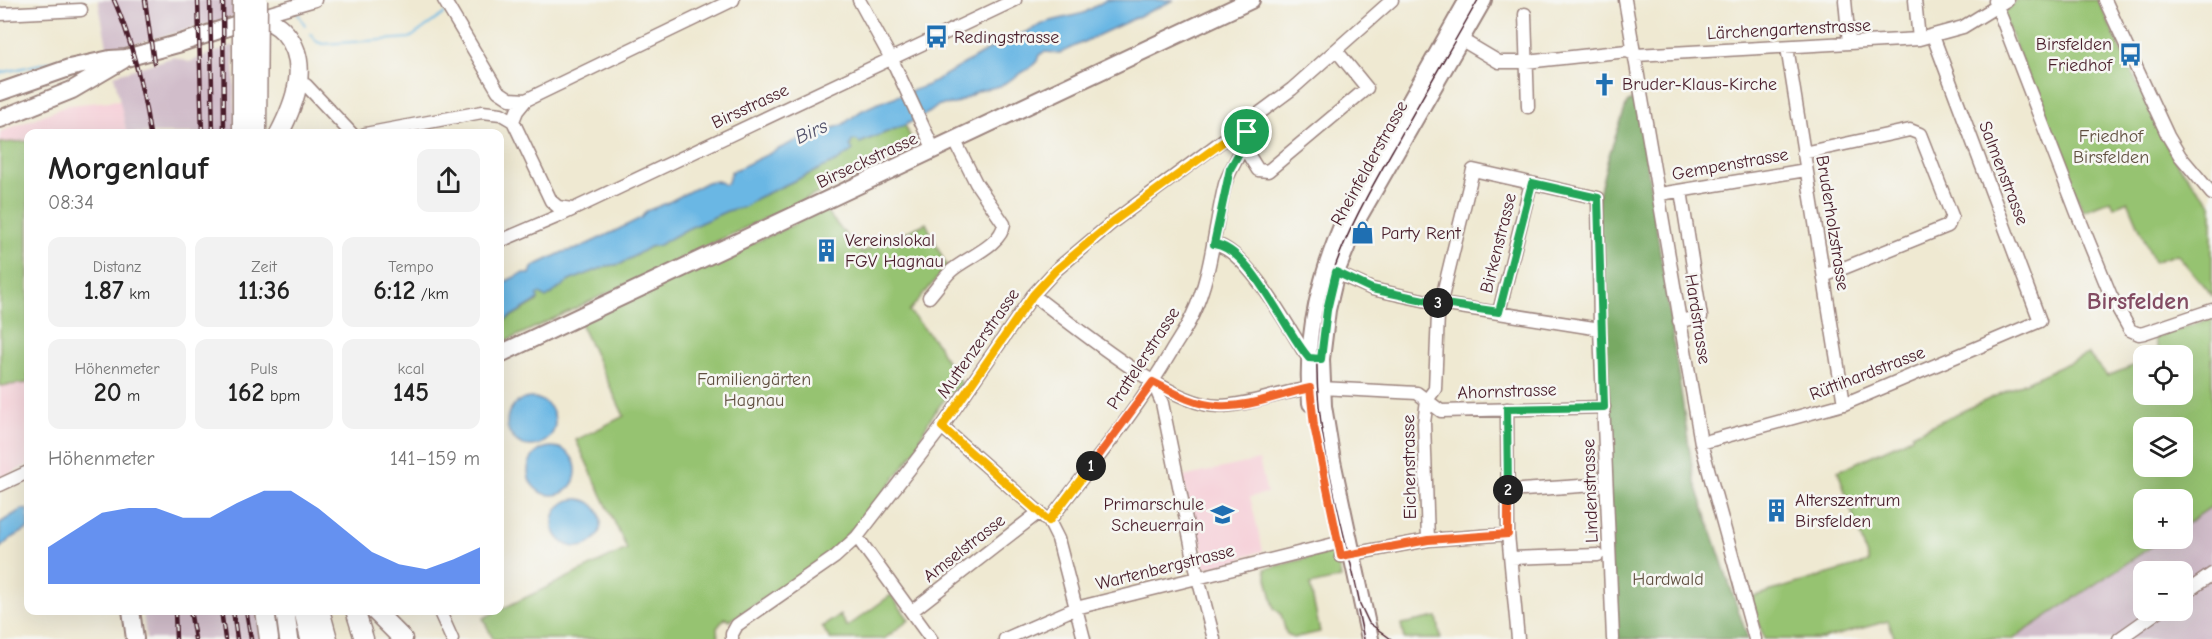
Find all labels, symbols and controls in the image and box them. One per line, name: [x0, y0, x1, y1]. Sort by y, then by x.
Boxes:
street label: Lärchengartenstrasse: [1707, 15, 1872, 44]
bus stop icon: Redingstrasse: [923, 24, 949, 50]
place label: Redingstrasse: [954, 27, 1059, 48]
place label: Birsfelden Friedhof: [2036, 34, 2113, 76]
bus stop icon: Birsfelden Friedhof: [2117, 41, 2143, 67]
church icon: Bruder-Klaus-Kirche: [1591, 71, 1617, 97]
place label: Bruder-Klaus-Kirche: [1622, 74, 1777, 95]
street label: Birsstrasse: [708, 79, 792, 133]
street label: Rheinfelderstrasse: [1326, 97, 1412, 229]
pin: [1221, 106, 1272, 157]
water label: Birs: [791, 114, 832, 149]
icon: arrive: [1230, 115, 1263, 148]
street label: Salmenstrasse: [1974, 118, 2033, 228]
park label: Friedhof Birsfelden: [2073, 126, 2149, 168]
street label: Birseckstrasse: [813, 128, 921, 193]
street label: Gempenstrasse: [1670, 144, 1790, 185]
text: Morgenlauf: [48, 149, 208, 187]
button: share: [417, 149, 480, 212]
street label: Bruderholzstrasse: [1811, 154, 1854, 292]
text: 08:34: [48, 191, 94, 214]
street label: Birkenstrasse: [1476, 191, 1521, 295]
shop icon: Party Rent: [1350, 220, 1376, 246]
place label: Party Rent: [1381, 223, 1461, 244]
place label: Vereinslokal FGV Hagnau: [845, 230, 944, 272]
building icon: Vereinslokal FGV Hagnau: [814, 237, 840, 263]
text: Distanz: [93, 258, 141, 276]
text: Zeit: [251, 258, 277, 276]
text: Tempo: [388, 258, 434, 276]
street label: Hardstrasse: [1680, 272, 1715, 366]
text: 1.87: [84, 276, 124, 306]
text: 11:36: [238, 276, 290, 306]
text: 6:12: [373, 276, 415, 306]
street label: Muttenzerstrasse: [933, 284, 1024, 402]
text: km: [124, 285, 150, 303]
text: /km: [415, 285, 449, 303]
district label: Birsfelden: [2087, 287, 2189, 315]
pin: 3: [1423, 288, 1453, 318]
text: 3: [1434, 294, 1442, 312]
street label: Prattelerstrasse: [1103, 303, 1184, 413]
street label: Rüttihardstrasse: [1806, 342, 1928, 405]
map controls: [2133, 345, 2193, 621]
button: locate: [2133, 345, 2193, 405]
text: Höhenmeter: [74, 360, 160, 378]
text: Puls: [250, 360, 278, 378]
text: kcal: [398, 360, 424, 378]
park label: Familiengärten Hagnau: [697, 369, 811, 411]
text: 20: [94, 378, 122, 408]
text: 162: [228, 378, 265, 408]
text: 145: [393, 378, 429, 408]
street label: Ahornstrasse: [1457, 379, 1557, 404]
text: m: [122, 387, 140, 405]
text: bpm: [265, 387, 300, 405]
street label: Eichenstrasse: [1398, 414, 1421, 520]
button: layers: [2133, 417, 2193, 477]
street label: Lindenstrasse: [1578, 439, 1603, 543]
text: Höhenmeter: [48, 447, 155, 470]
text: 141–159 m: [390, 447, 480, 470]
pin: 1: [1076, 451, 1106, 481]
text: 1: [1088, 457, 1094, 475]
pin: 2: [1493, 475, 1523, 505]
text: 2: [1504, 481, 1512, 499]
button: +: [2133, 489, 2193, 549]
place label: Alterszentrum Birsfelden: [1795, 490, 1900, 532]
place label: Primarschule Scheuerrain: [1103, 494, 1204, 536]
building icon: Alterszentrum Birsfelden: [1764, 497, 1790, 523]
school or university icon: Primarschule Scheuerrain: [1209, 501, 1235, 527]
street label: Amselstrasse: [919, 510, 1010, 587]
street label: Wartenbergstrasse: [1094, 540, 1236, 595]
button: −: [2133, 561, 2193, 621]
park label: Hardwald: [1632, 569, 1704, 590]

